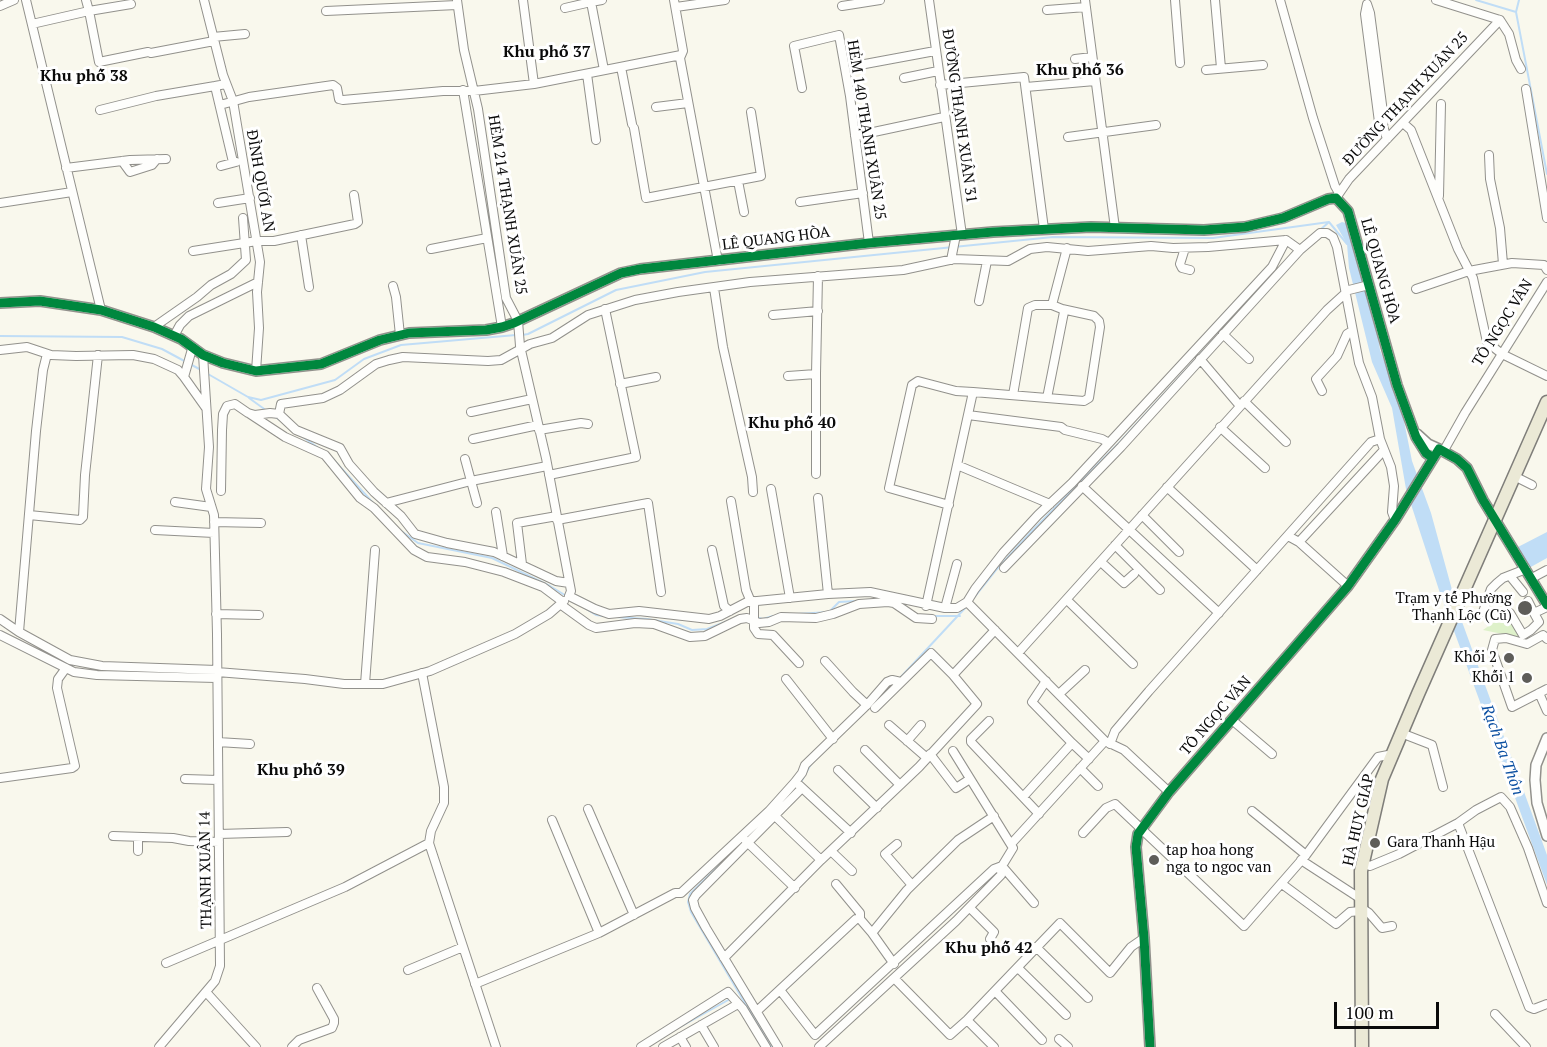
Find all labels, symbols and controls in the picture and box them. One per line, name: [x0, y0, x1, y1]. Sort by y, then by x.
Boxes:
street label: ĐƯỜNG THẠNH XUÂN 31: [938, 28, 980, 204]
street label: ĐƯỜNG THẠNH XUÂN 25: [1340, 29, 1472, 169]
street label: HẺM 140 THẠNH XUÂN 25: [843, 39, 889, 221]
district label: Khu phố 37: [503, 42, 591, 62]
district label: Khu phố 36: [1036, 60, 1124, 80]
district label: Khu phố 38: [40, 66, 128, 86]
street label: HẺM 214 THẠNH XUÂN 25: [484, 114, 530, 296]
street label: ĐÌNH QUỚI AN: [242, 128, 278, 234]
street label: LÊ QUANG HÒA: [1356, 216, 1404, 326]
street label: LÊ QUANG HÒA: [721, 223, 831, 255]
street label: TÔ NGỌC VÂN: [1469, 276, 1537, 370]
district label: Khu phố 40: [748, 413, 836, 433]
place label: Trạm y tế Phường Thạnh Lộc (Cũ): [1396, 590, 1512, 625]
marker: Trạm y tế Phường Thạnh Lộc (Cũ): [1516, 599, 1534, 617]
place label: Khối 2: [1454, 649, 1497, 667]
marker: Khối 2: [1502, 651, 1516, 665]
place label: Khối 1: [1472, 669, 1515, 687]
marker: Khối 1: [1520, 671, 1534, 685]
street label: TÔ NGỌC VÂN: [1177, 673, 1255, 759]
water label: Rạch Ba Thôn: [1477, 702, 1527, 798]
district label: Khu phố 39: [257, 760, 345, 780]
street label: HÀ HUY GIÁP: [1340, 772, 1378, 868]
street label: THẠNH XUÂN 14: [196, 811, 216, 929]
place label: Gara Thanh Hậu: [1387, 834, 1495, 852]
marker: Gara Thanh Hậu: [1368, 836, 1382, 850]
place label: tap hoa hong nga to ngoc van: [1166, 842, 1271, 877]
marker: tap hoa hong nga to ngoc van: [1147, 853, 1161, 867]
district label: Khu phố 42: [945, 938, 1033, 958]
scale bar: [1337, 990, 1442, 1028]
text: 100 m: [1345, 1000, 1394, 1024]

